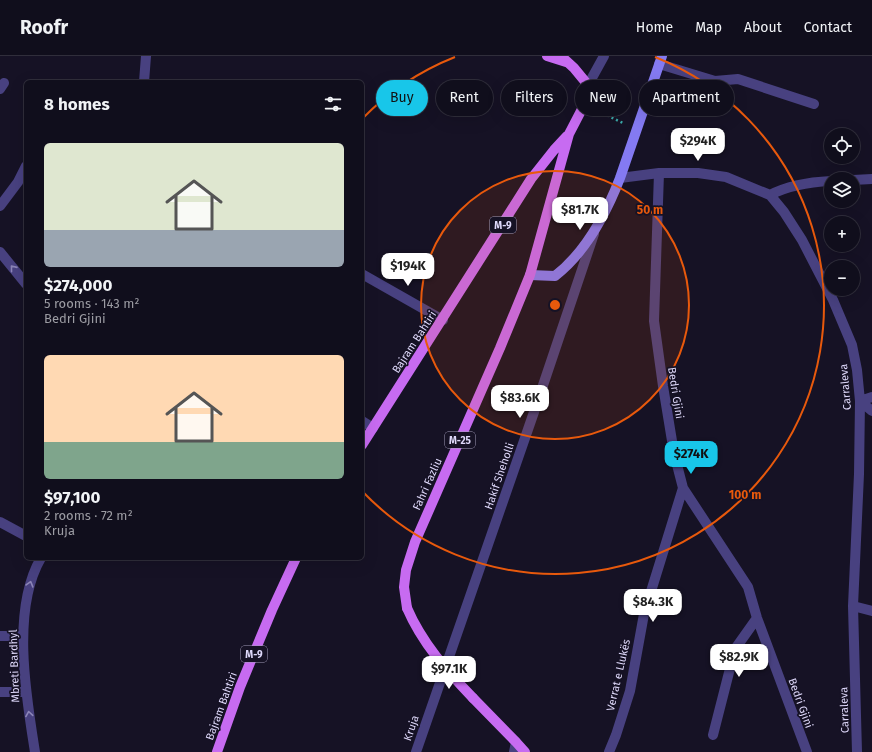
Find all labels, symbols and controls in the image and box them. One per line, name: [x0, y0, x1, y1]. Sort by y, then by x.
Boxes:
text: Roofr: [20, 16, 68, 39]
text: Home: [636, 19, 673, 36]
text: Map: [695, 19, 722, 36]
text: About: [744, 19, 782, 36]
text: Contact: [804, 19, 852, 36]
chip: Buy: [376, 80, 428, 116]
chip: Rent: [436, 80, 493, 116]
chip: Filters: [501, 80, 567, 116]
chip: New: [575, 80, 631, 116]
chip: Apartment: [639, 80, 734, 116]
icon: filters: [322, 93, 344, 115]
text: 8 homes: [44, 94, 110, 115]
pin: $294K: [670, 128, 726, 162]
map controls: [824, 128, 860, 296]
button: locate: [824, 128, 860, 164]
text: $294K: [680, 133, 716, 148]
icon: home: [158, 169, 230, 241]
button: layers: [824, 172, 860, 208]
pin: $81.7K: [547, 197, 613, 231]
text: $81.7K: [561, 202, 599, 217]
text: 50 m: [637, 203, 663, 217]
button: +: [824, 216, 860, 252]
road number: M-9: [490, 217, 516, 233]
pin: $194K: [380, 253, 436, 287]
text: $194K: [390, 258, 426, 273]
button: −: [824, 260, 860, 296]
one-way arrow: [10, 266, 17, 273]
text: $274,000: [44, 275, 112, 296]
text: 5 rooms · 143 m²: [44, 296, 140, 311]
centre of rings: [548, 298, 562, 312]
street label: Bajram Bahtiri: [390, 309, 439, 376]
text: Bedri Gjini: [44, 311, 106, 326]
street label: Carraleva: [837, 363, 854, 411]
street label: Bedri Gjini: [665, 366, 686, 420]
icon: home: [158, 381, 230, 453]
pin: $83.6K: [487, 385, 553, 419]
text: $83.6K: [500, 390, 540, 405]
road number: M-25: [445, 432, 475, 448]
street label: Hakif Sheholli: [482, 441, 517, 511]
pin: $274K: [663, 441, 719, 475]
text: $274K: [674, 446, 708, 461]
street label: Fahri Fazliu: [410, 456, 445, 512]
text: $97,100: [44, 487, 101, 508]
text: 100 m: [729, 488, 761, 502]
text: 2 rooms · 72 m²: [44, 508, 133, 523]
text: Kruja: [44, 523, 75, 538]
one-way arrow: [25, 581, 34, 588]
pin: $84.3K: [620, 589, 686, 623]
text: $84.3K: [633, 594, 673, 609]
street label: Mbreti Bardhyl: [7, 629, 22, 703]
street label: Verrat e Llukës: [604, 638, 633, 712]
pin: $82.9K: [706, 644, 772, 678]
road number: M-9: [241, 646, 267, 662]
text: $82.9K: [719, 649, 759, 664]
pin: $97.1K: [416, 656, 482, 690]
text: $97.1K: [431, 661, 467, 676]
street label: Bajram Bahtiri: [203, 670, 240, 742]
street label: Bedri Gjini: [785, 676, 816, 730]
street label: Carraleva: [837, 687, 852, 733]
one-way arrow: [25, 710, 33, 717]
street label: Kruja: [401, 714, 422, 743]

